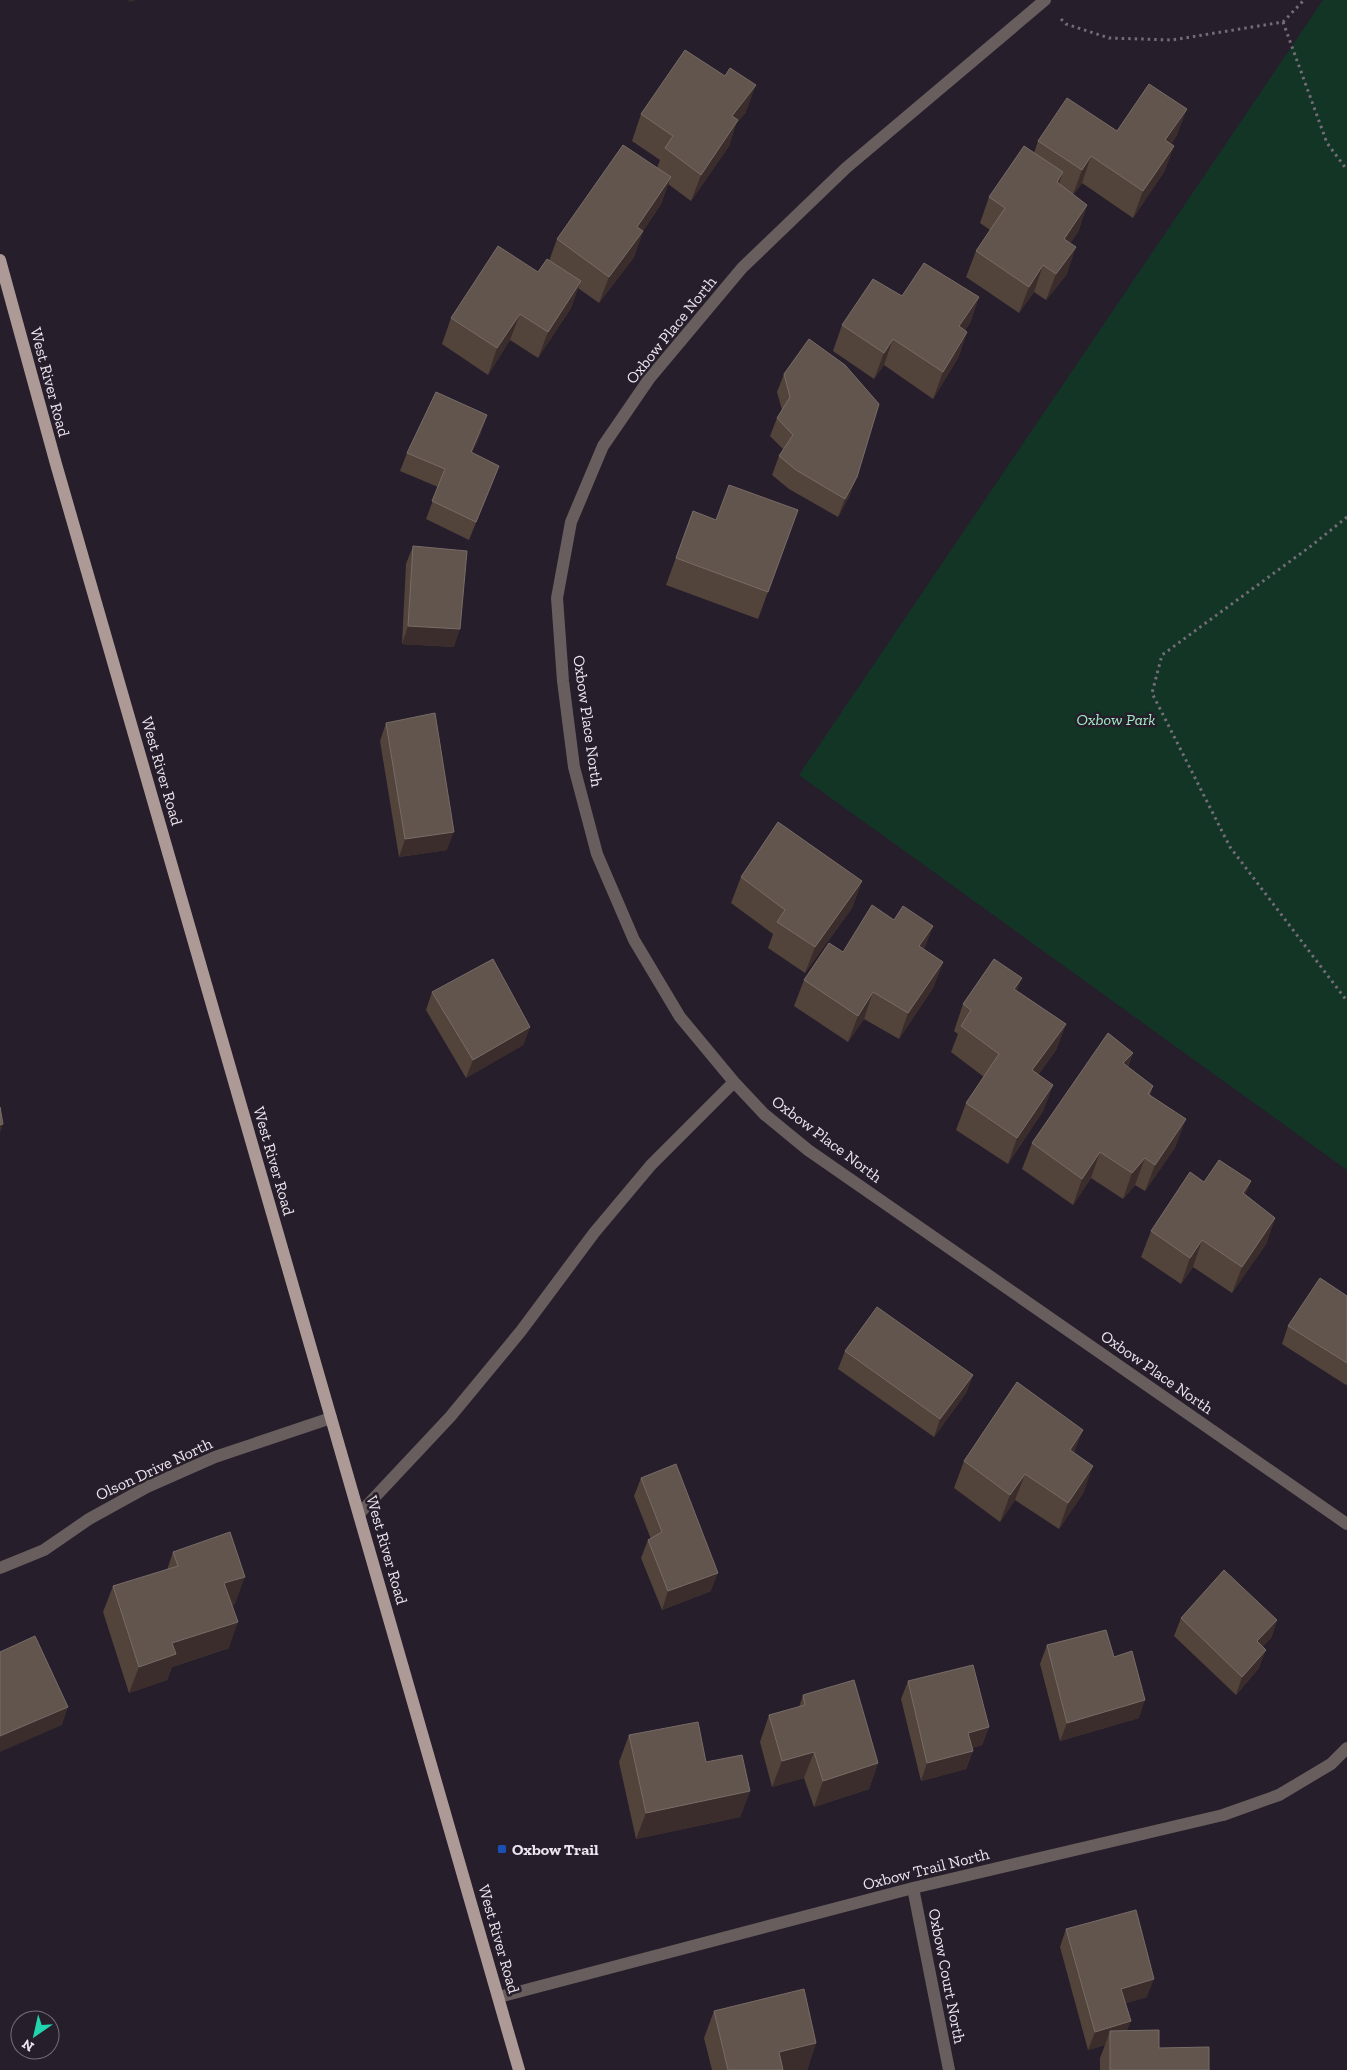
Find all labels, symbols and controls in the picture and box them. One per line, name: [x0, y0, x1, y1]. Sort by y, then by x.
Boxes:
street label: Oxbow Place North: [622, 272, 720, 388]
street label: West River Road: [26, 325, 74, 439]
street label: Oxbow Place North: [569, 654, 607, 788]
park label: Oxbow Park: [1077, 710, 1155, 729]
street label: West River Road: [137, 714, 187, 828]
street label: Oxbow Place North: [768, 1091, 886, 1187]
street label: West River Road: [249, 1104, 299, 1218]
street label: Oxbow Place North: [1097, 1326, 1217, 1418]
street label: Olson Drive North: [93, 1434, 215, 1504]
street label: West River Road: [362, 1493, 412, 1607]
place label: Oxbow Trail: [512, 1840, 599, 1859]
marker: Oxbow Trail: [496, 1843, 508, 1855]
street label: Oxbow Trail North: [861, 1844, 991, 1894]
street label: West River Road: [474, 1882, 524, 1996]
street label: Oxbow Court North: [925, 1907, 969, 2045]
north arrow: [10, 2010, 60, 2060]
text: N: [19, 2035, 37, 2055]

